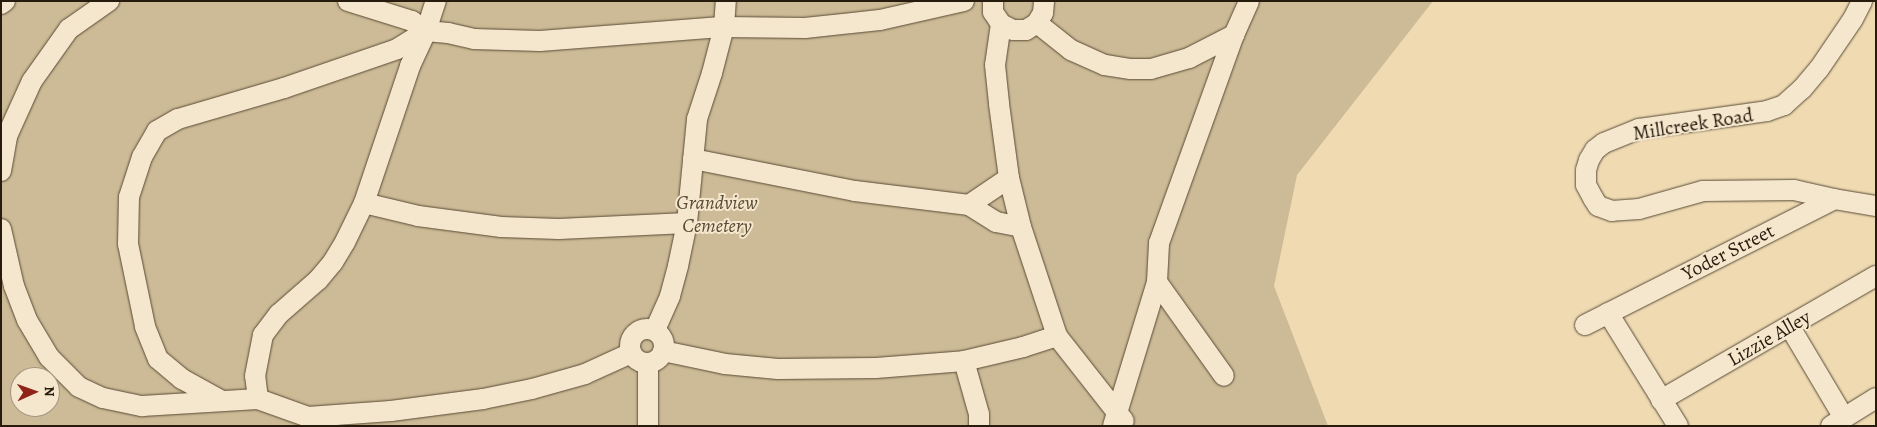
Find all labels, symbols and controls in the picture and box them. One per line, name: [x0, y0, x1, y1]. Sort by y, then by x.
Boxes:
street label: Millcreek Road: [1631, 103, 1755, 145]
park label: Grandview Cemetery: [676, 190, 758, 237]
street label: Yoder Street: [1678, 219, 1778, 285]
street label: Lizzie Alley: [1723, 305, 1815, 371]
north arrow: [10, 367, 60, 417]
text: N: [40, 386, 59, 397]

